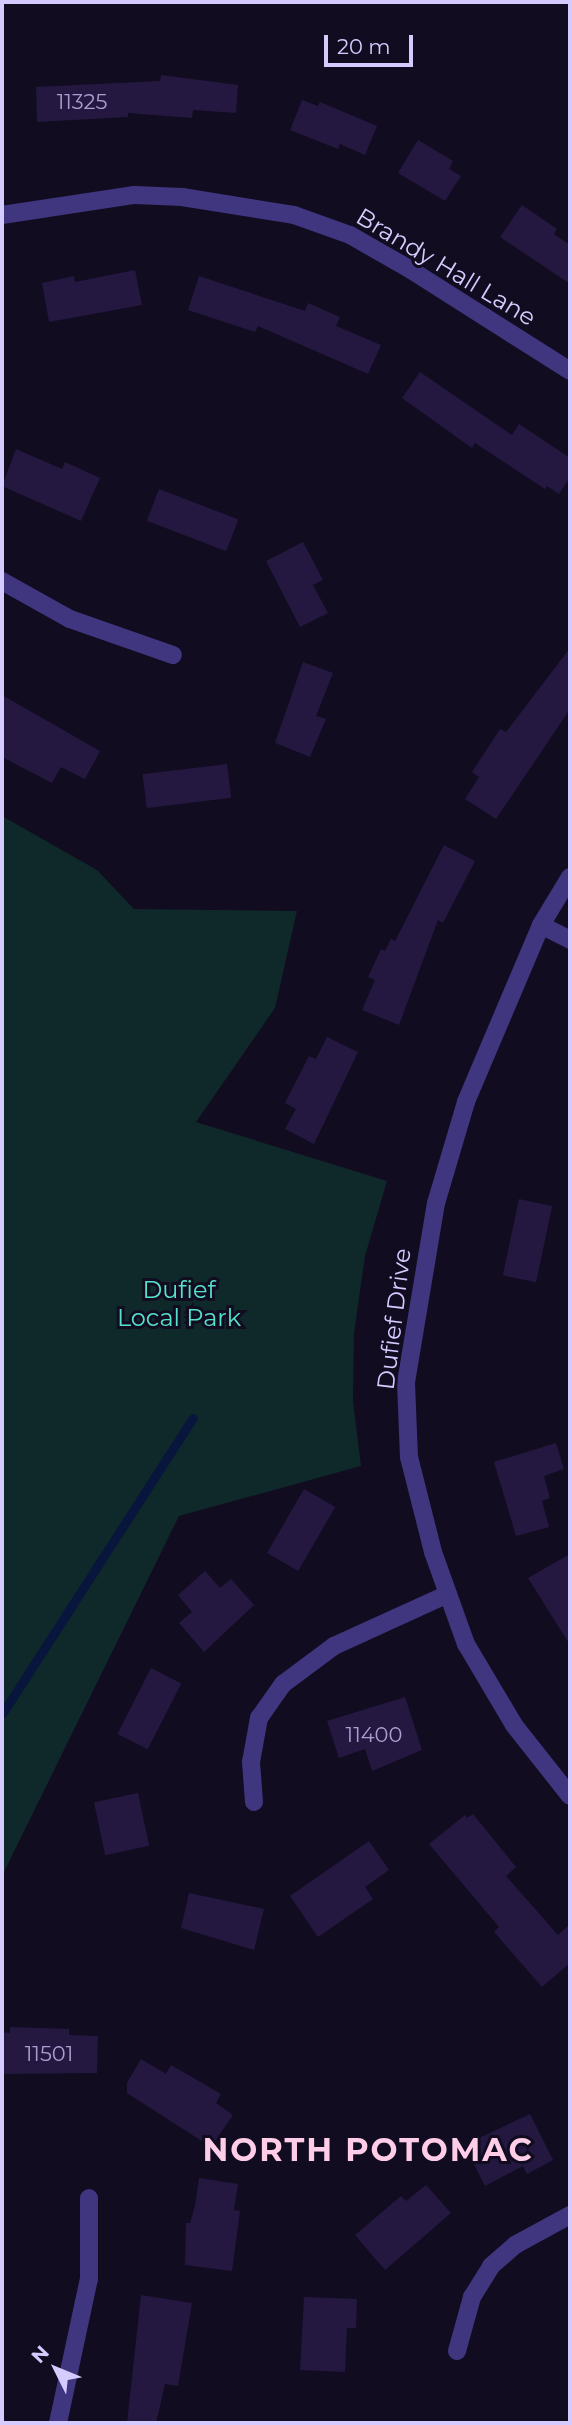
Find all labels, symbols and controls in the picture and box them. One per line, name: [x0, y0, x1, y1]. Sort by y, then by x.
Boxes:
scale bar: [327, 21, 416, 65]
text: 20 m: [337, 34, 391, 59]
house number: 11325: [57, 89, 107, 115]
street label: Brandy Hall Lane: [351, 202, 541, 332]
street label: Dufief Drive: [371, 1247, 417, 1391]
park label: Dufief Local Park: [117, 1276, 241, 1332]
house number: 11400: [346, 1722, 402, 1748]
house number: 11501: [25, 2041, 73, 2067]
district label: NORTH POTOMAC: [204, 2131, 532, 2169]
north arrow: [21, 2334, 91, 2404]
text: N: [27, 2341, 54, 2368]

